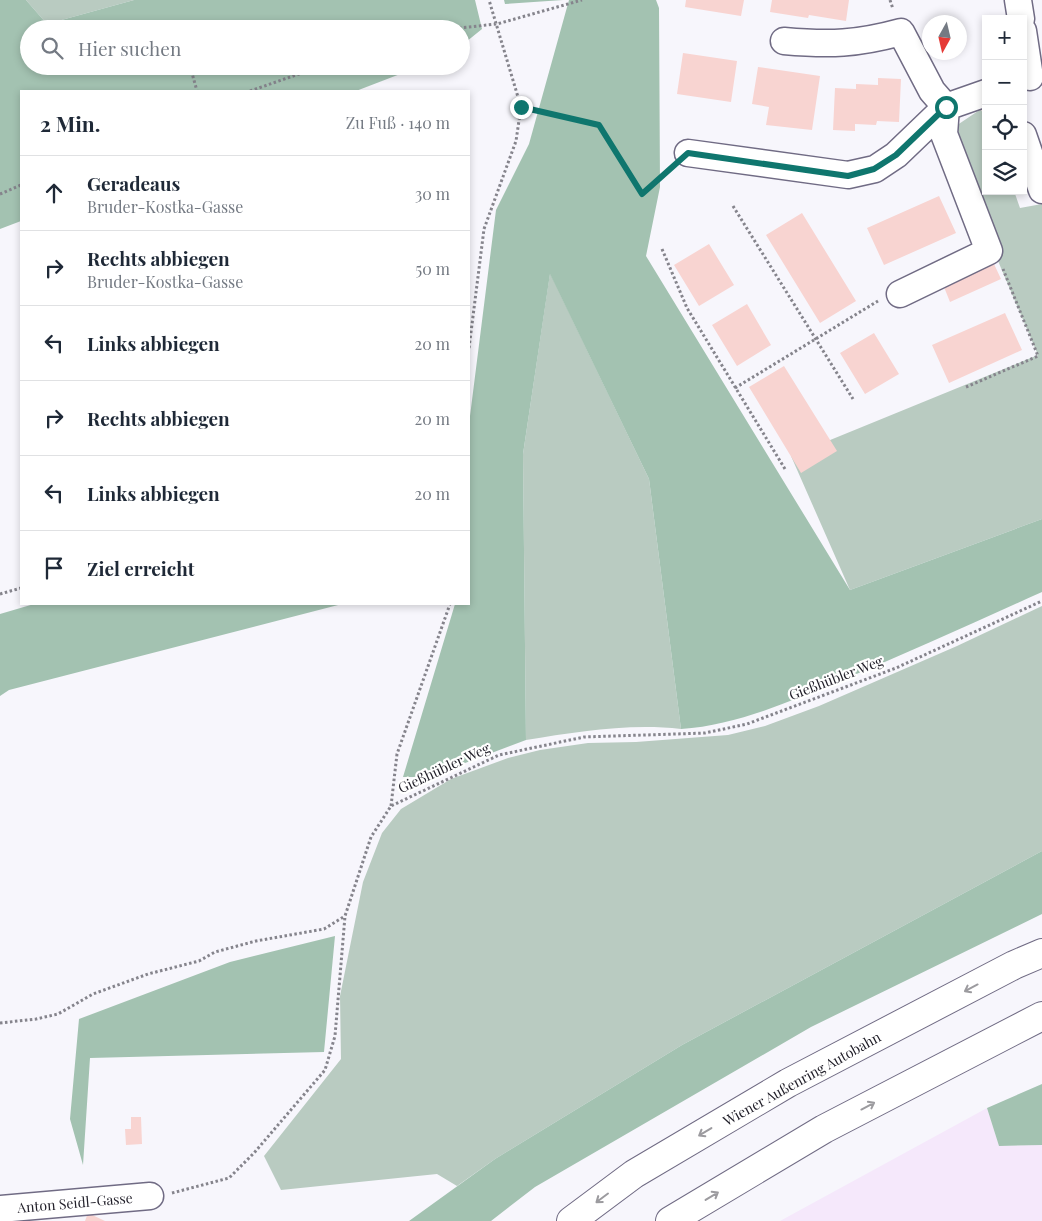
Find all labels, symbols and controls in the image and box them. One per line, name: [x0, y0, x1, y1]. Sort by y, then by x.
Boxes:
north arrow: [922, 15, 967, 60]
map controls: [982, 15, 1027, 195]
button: +: [982, 15, 1027, 60]
search box: [20, 20, 470, 75]
icon: search: [38, 34, 66, 62]
text: Hier suchen: [78, 35, 181, 61]
button: −: [982, 60, 1027, 105]
route end: [510, 96, 533, 119]
route start: [935, 96, 958, 119]
button: locate: [982, 105, 1027, 150]
text: 2 Min.: [40, 109, 100, 137]
text: Zu Fuß · 140 m: [346, 112, 450, 133]
button: layers: [982, 150, 1027, 195]
text: Geradeaus: [87, 170, 180, 196]
icon: ahead: [40, 179, 68, 207]
text: 30 m: [415, 183, 450, 204]
text: Bruder-Kostka-Gasse: [87, 196, 243, 217]
text: Rechts abbiegen: [87, 245, 230, 271]
icon: right: [40, 254, 68, 282]
text: 50 m: [416, 258, 450, 279]
text: Bruder-Kostka-Gasse: [87, 271, 243, 292]
icon: left: [40, 329, 68, 357]
text: Links abbiegen: [87, 330, 220, 356]
text: 20 m: [415, 333, 450, 354]
icon: right: [40, 404, 68, 432]
text: Rechts abbiegen: [87, 405, 230, 431]
text: 20 m: [415, 408, 450, 429]
icon: left: [40, 479, 68, 507]
text: Links abbiegen: [87, 480, 220, 506]
text: 20 m: [415, 483, 450, 504]
icon: arrive: [40, 554, 68, 582]
text: Ziel erreicht: [87, 555, 195, 581]
street label: Gießhübler Weg: [786, 651, 886, 704]
street label: Gießhübler Weg: [395, 738, 493, 797]
one-way arrow: [964, 984, 979, 993]
street label: Wiener Außenring Autobahn: [719, 1027, 885, 1130]
one-way arrow: [860, 1101, 875, 1111]
one-way arrow: [699, 1128, 713, 1138]
street label: Anton Seidl-Gasse: [15, 1188, 134, 1217]
one-way arrow: [704, 1191, 719, 1201]
one-way arrow: [596, 1192, 610, 1203]

